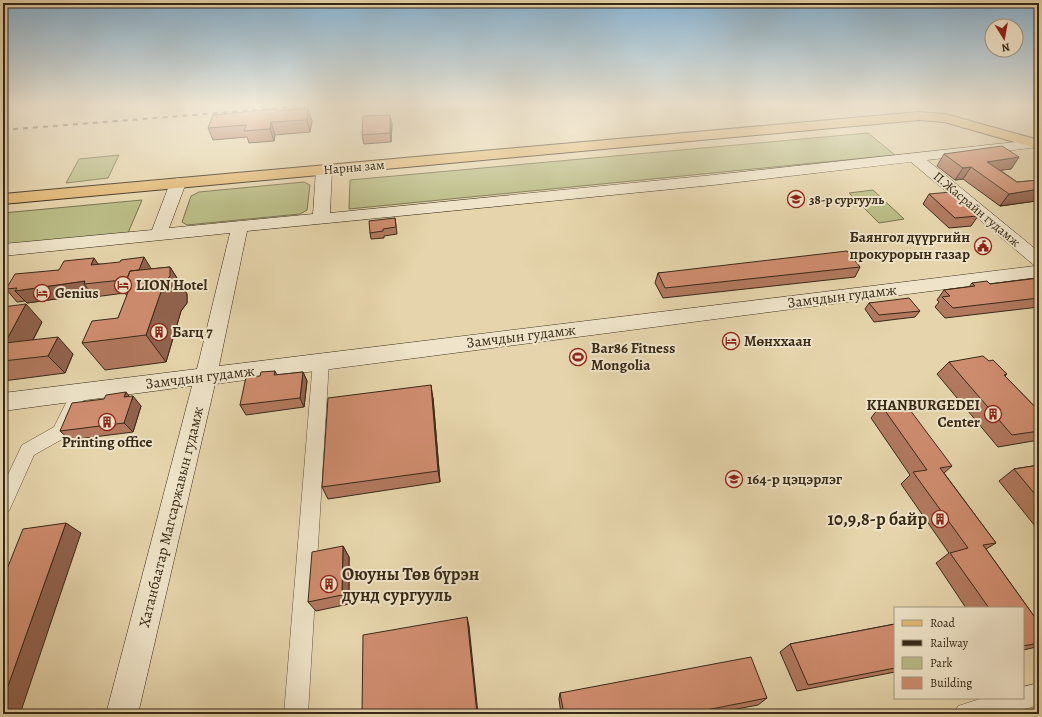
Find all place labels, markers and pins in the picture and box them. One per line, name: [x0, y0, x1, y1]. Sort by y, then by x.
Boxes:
school or university icon: 38-р сургууль: [786, 189, 806, 209]
place label: 38-р сургууль: [809, 191, 884, 208]
place label: Баянгол дүүргийн прокурорын газар: [849, 227, 970, 264]
public building icon: Баянгол дүүргийн прокурорын газар: [973, 236, 993, 256]
hotel icon: LION Hotel: [113, 275, 133, 295]
place label: LION Hotel: [136, 275, 207, 295]
hotel icon: Genius: [32, 283, 52, 303]
place label: Genius: [55, 283, 99, 303]
building icon: Багц 7: [149, 322, 169, 342]
place label: Багц 7: [172, 322, 213, 342]
hotel icon: Мөнххаан: [721, 331, 741, 351]
place label: Мөнххаан: [744, 331, 812, 351]
place label: Bar86 Fitness Mongolia: [591, 338, 675, 375]
sports icon: Bar86 Fitness Mongolia: [568, 347, 588, 367]
place label: KHANBURGEDEI Center: [867, 395, 980, 432]
building icon: KHANBURGEDEI Center: [983, 404, 1003, 424]
building icon: Printing office: [97, 412, 117, 432]
place label: Printing office: [62, 432, 152, 452]
school or university icon: 164-р цэцэрлэг: [724, 469, 744, 489]
place label: 164-р цэцэрлэг: [747, 469, 843, 489]
place label: 10,9,8-р байр: [827, 507, 927, 531]
building icon: 10,9,8-р байр: [930, 509, 950, 529]
place label: Оюуны Төв бүрэн дунд сургууль: [341, 562, 479, 607]
building icon: Оюуны Төв бүрэн дунд сургууль: [319, 574, 339, 594]

